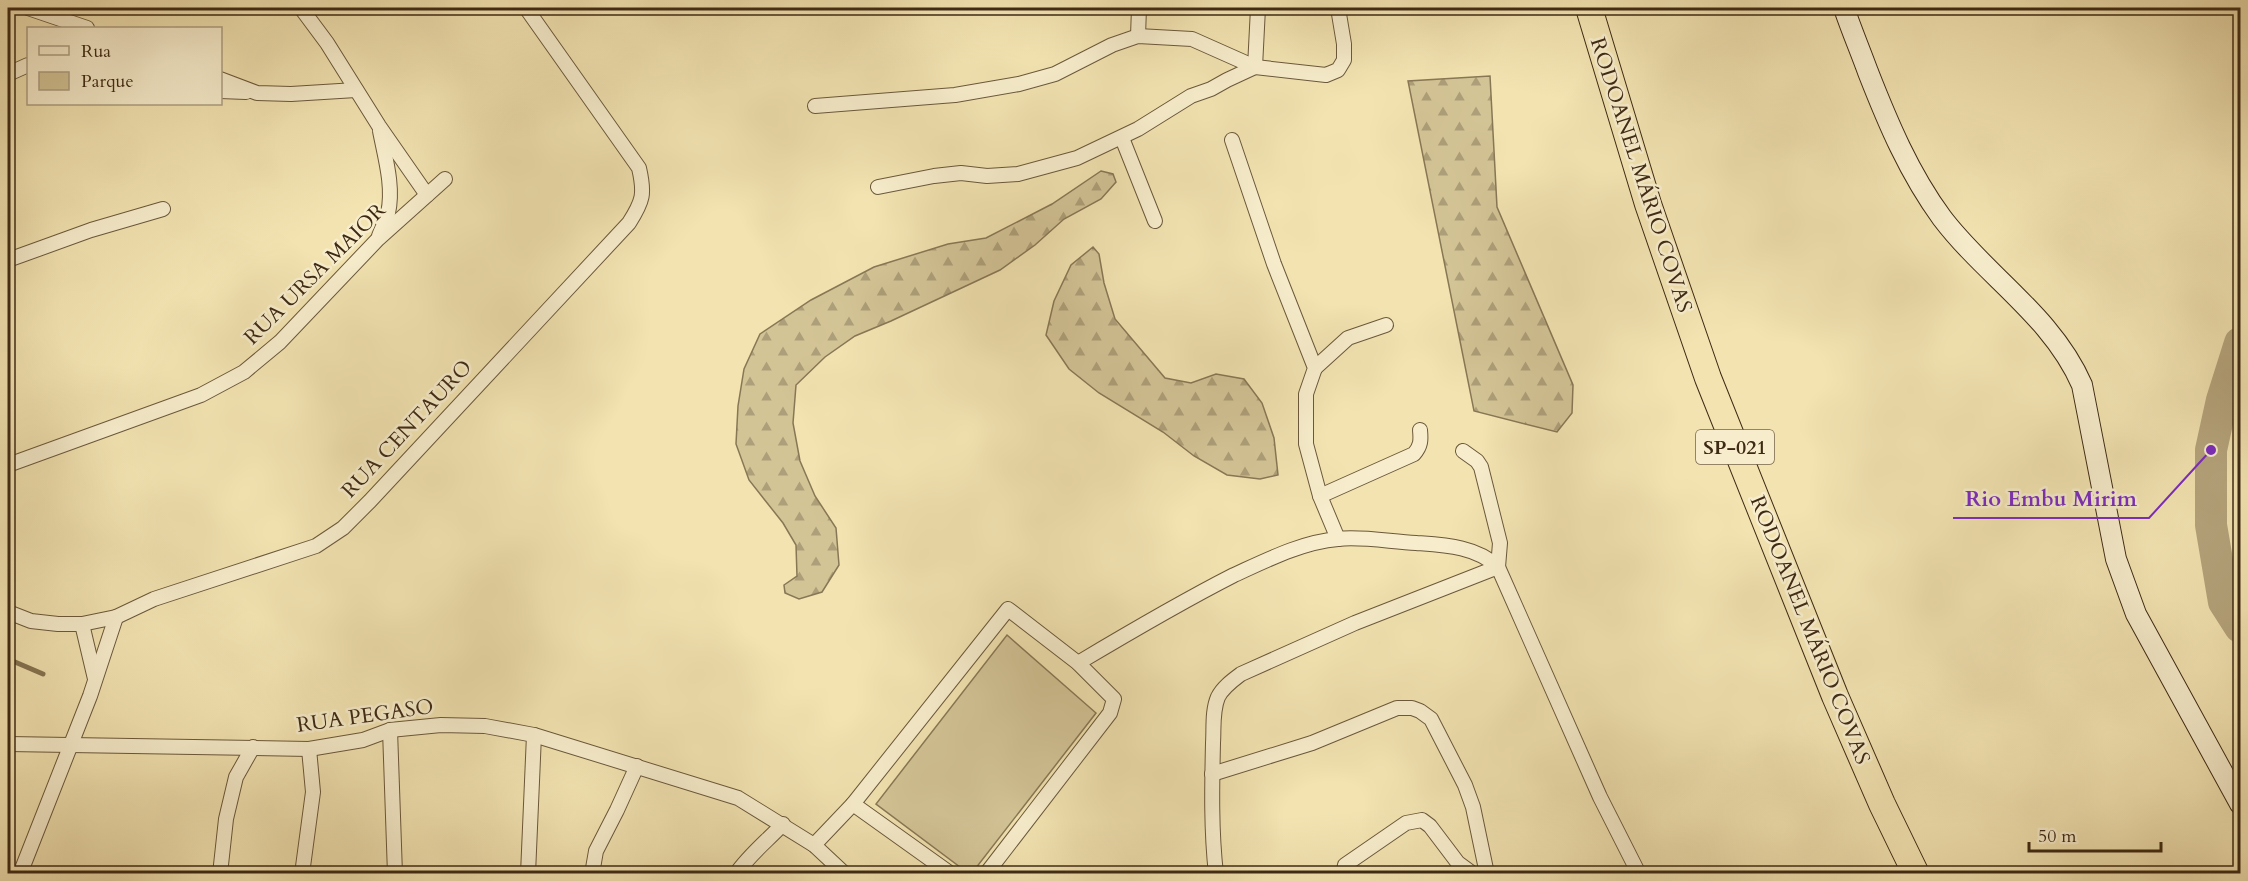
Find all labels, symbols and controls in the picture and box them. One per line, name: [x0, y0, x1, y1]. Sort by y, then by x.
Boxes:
legend: [27, 27, 222, 105]
street label: RODOANEL MÁRIO COVAS: [1583, 34, 1699, 316]
text: Rua: [81, 39, 111, 64]
text: Parque: [81, 69, 134, 94]
street label: RUA URSA MAIOR: [238, 196, 393, 351]
street label: RUA CENTAURO: [335, 354, 479, 504]
road number: SP-021: [1696, 430, 1774, 464]
callout: Rio Embu Mirim: [1953, 478, 2149, 518]
text: Rio Embu Mirim: [1965, 484, 2138, 514]
street label: RODOANEL MÁRIO COVAS: [1743, 491, 1877, 769]
street label: RUA PEGASO: [295, 692, 435, 740]
scale bar: [2029, 815, 2161, 853]
text: 50 m: [2038, 824, 2077, 849]

